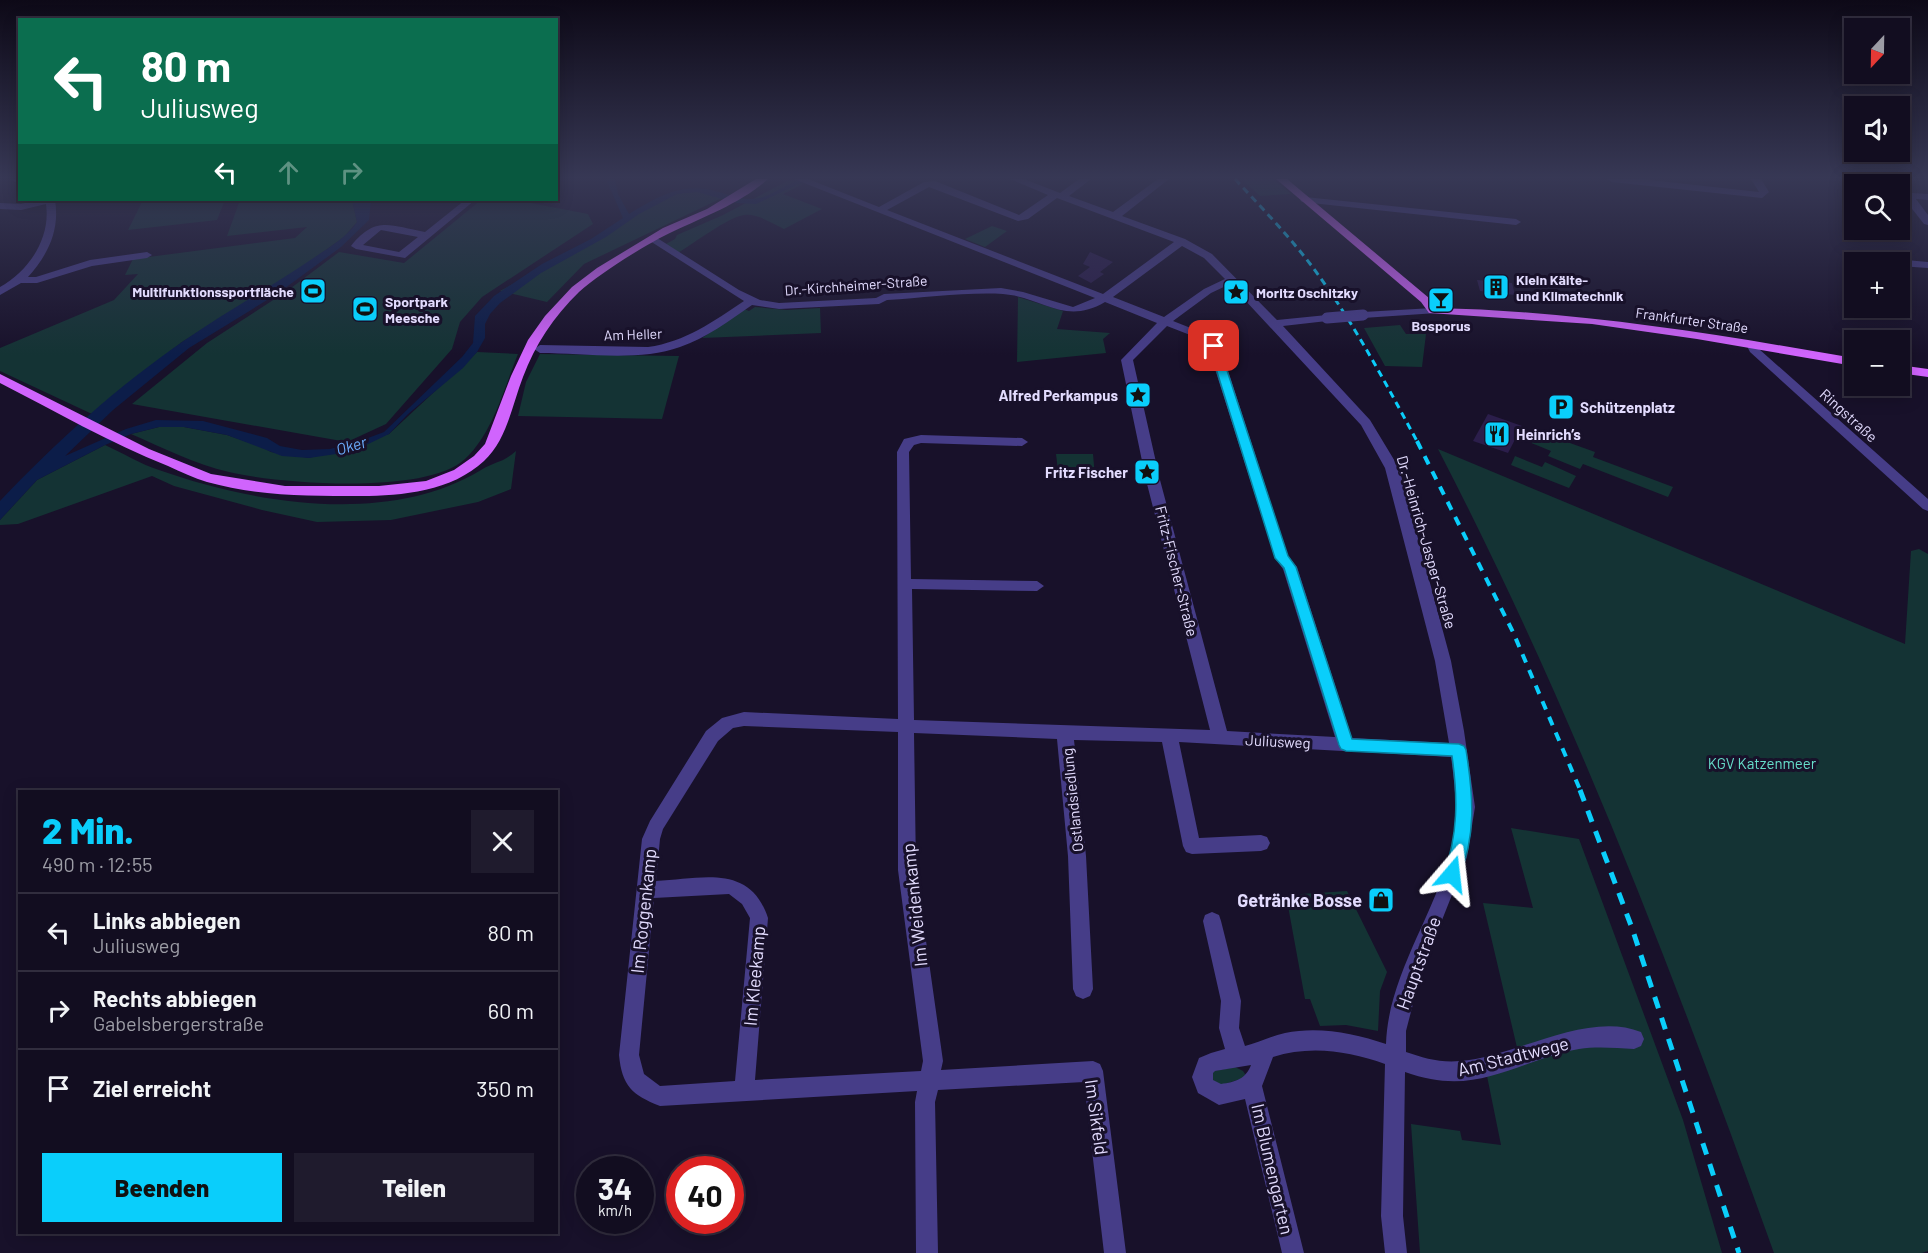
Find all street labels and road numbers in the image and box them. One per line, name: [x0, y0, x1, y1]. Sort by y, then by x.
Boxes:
street label: Dr.-Kirchheimer-Straße: [784, 272, 928, 298]
street label: Frankfurter Straße: [1635, 304, 1749, 336]
street label: Am Heller: [603, 324, 663, 344]
street label: Ringstraße: [1817, 385, 1881, 445]
street label: Dr.-Heinrich-Jasper-Straße: [1394, 453, 1460, 631]
street label: Fritz-Fischer-Straße: [1152, 504, 1202, 638]
street label: Juliusweg: [1245, 730, 1311, 752]
street label: Ostlandsiedlung: [1058, 747, 1086, 853]
street label: Im Weidenkamp: [897, 842, 931, 968]
street label: Im Roggenkamp: [626, 848, 660, 974]
street label: Hauptstraße: [1391, 913, 1445, 1013]
street label: Im Kleekamp: [739, 925, 769, 1027]
street label: Am Stadtwege: [1455, 1032, 1571, 1080]
street label: Im Sikfeld: [1081, 1078, 1113, 1156]
street label: Im Blumengarten: [1247, 1101, 1299, 1237]

